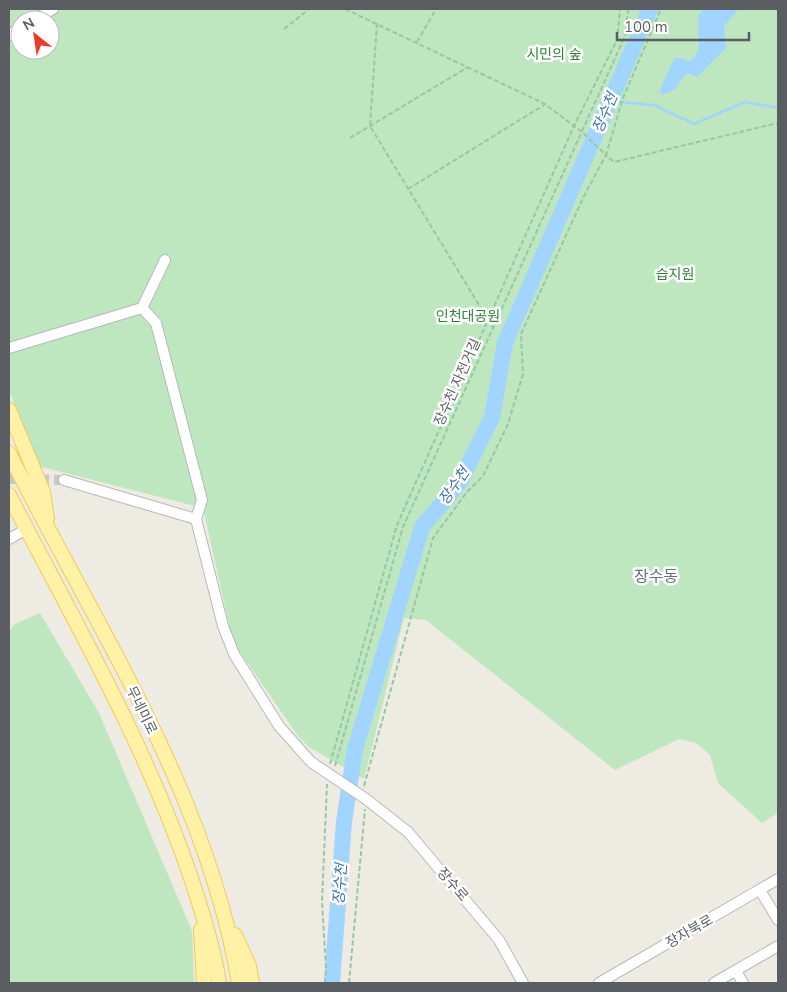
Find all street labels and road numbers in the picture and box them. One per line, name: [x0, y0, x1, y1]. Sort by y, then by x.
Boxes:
street label: 장수천 자전거길: [430, 336, 485, 429]
street label: 무네미로: [122, 683, 161, 738]
street label: 장수로: [433, 864, 473, 905]
street label: 장자북로: [662, 910, 716, 953]

